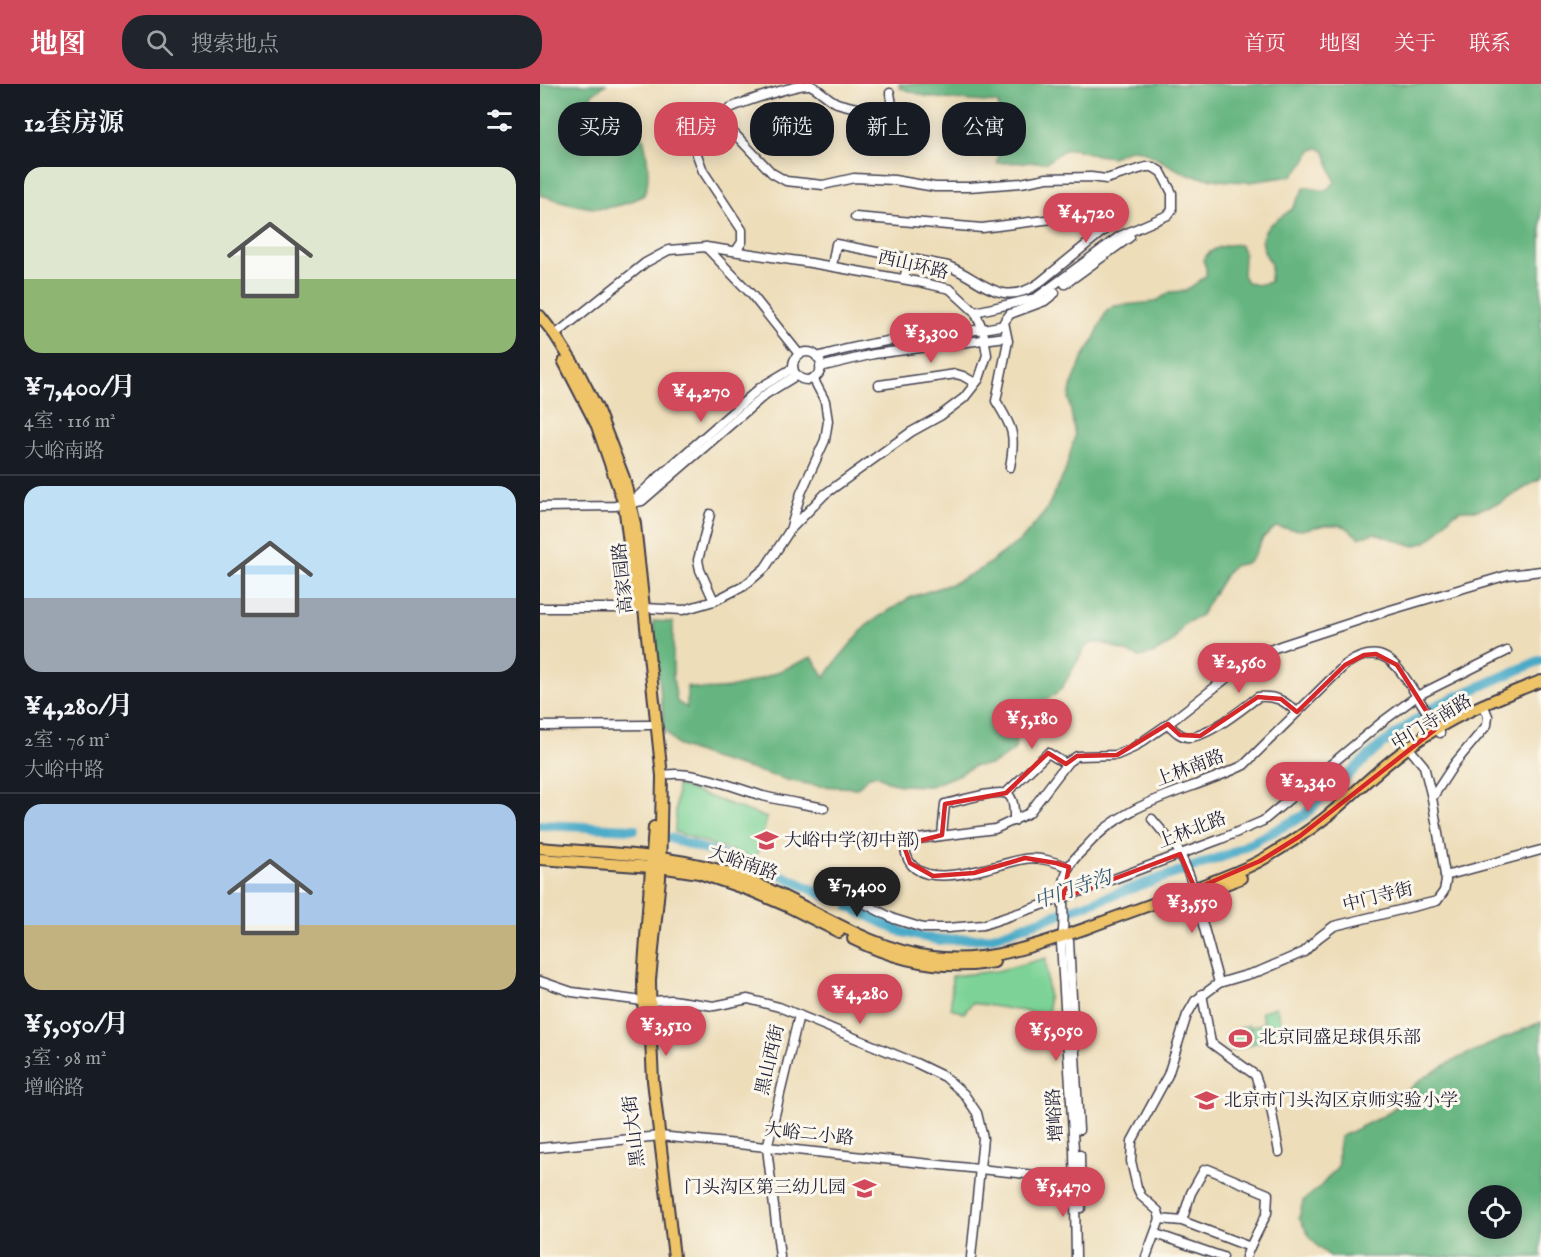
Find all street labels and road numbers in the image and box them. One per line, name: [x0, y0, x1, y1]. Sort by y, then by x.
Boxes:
street label: 西山环路: [875, 247, 951, 285]
street label: 高家园路: [609, 541, 639, 615]
street label: 中门寺南路: [1388, 690, 1476, 756]
street label: 上林南路: [1152, 745, 1228, 793]
street label: 上林北路: [1154, 807, 1230, 855]
street label: 大峪南路: [705, 841, 781, 887]
street label: 中门寺街: [1340, 878, 1416, 918]
street label: 黑山西街: [752, 1022, 790, 1098]
street label: 增峪路: [1043, 1087, 1069, 1143]
street label: 黑山大街: [619, 1094, 651, 1168]
street label: 大峪二小路: [763, 1119, 855, 1151]

